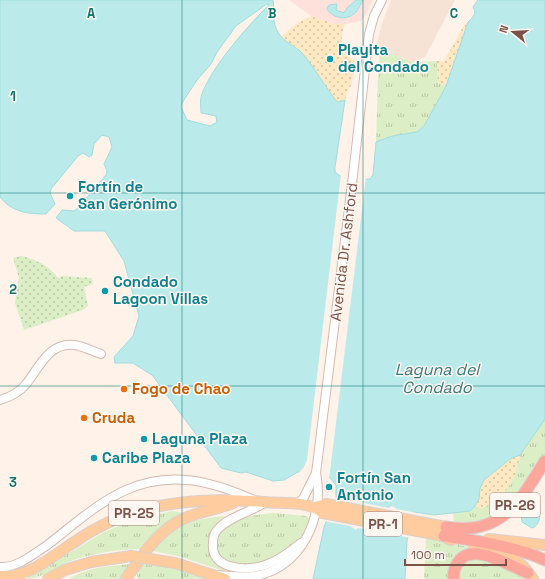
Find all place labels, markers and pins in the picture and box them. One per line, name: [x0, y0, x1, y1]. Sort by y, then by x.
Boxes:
place label: Playita del Condado: [338, 40, 429, 76]
marker: Playita del Condado: [325, 54, 335, 64]
place label: Fortín de San Gerónimo: [78, 177, 177, 213]
marker: Fortín de San Gerónimo: [65, 191, 75, 201]
place label: Condado Lagoon Villas: [113, 272, 208, 308]
marker: Condado Lagoon Villas: [100, 286, 110, 296]
place label: Fogo de Chao: [132, 379, 230, 398]
marker: Fogo de Chao: [119, 384, 129, 394]
place label: Cruda: [92, 408, 135, 427]
marker: Cruda: [79, 413, 89, 423]
place label: Laguna Plaza: [152, 429, 248, 448]
marker: Laguna Plaza: [139, 434, 149, 444]
place label: Caribe Plaza: [102, 448, 191, 467]
marker: Caribe Plaza: [89, 453, 99, 463]
place label: Fortín San Antonio: [337, 468, 411, 504]
marker: Fortín San Antonio: [324, 482, 334, 492]

